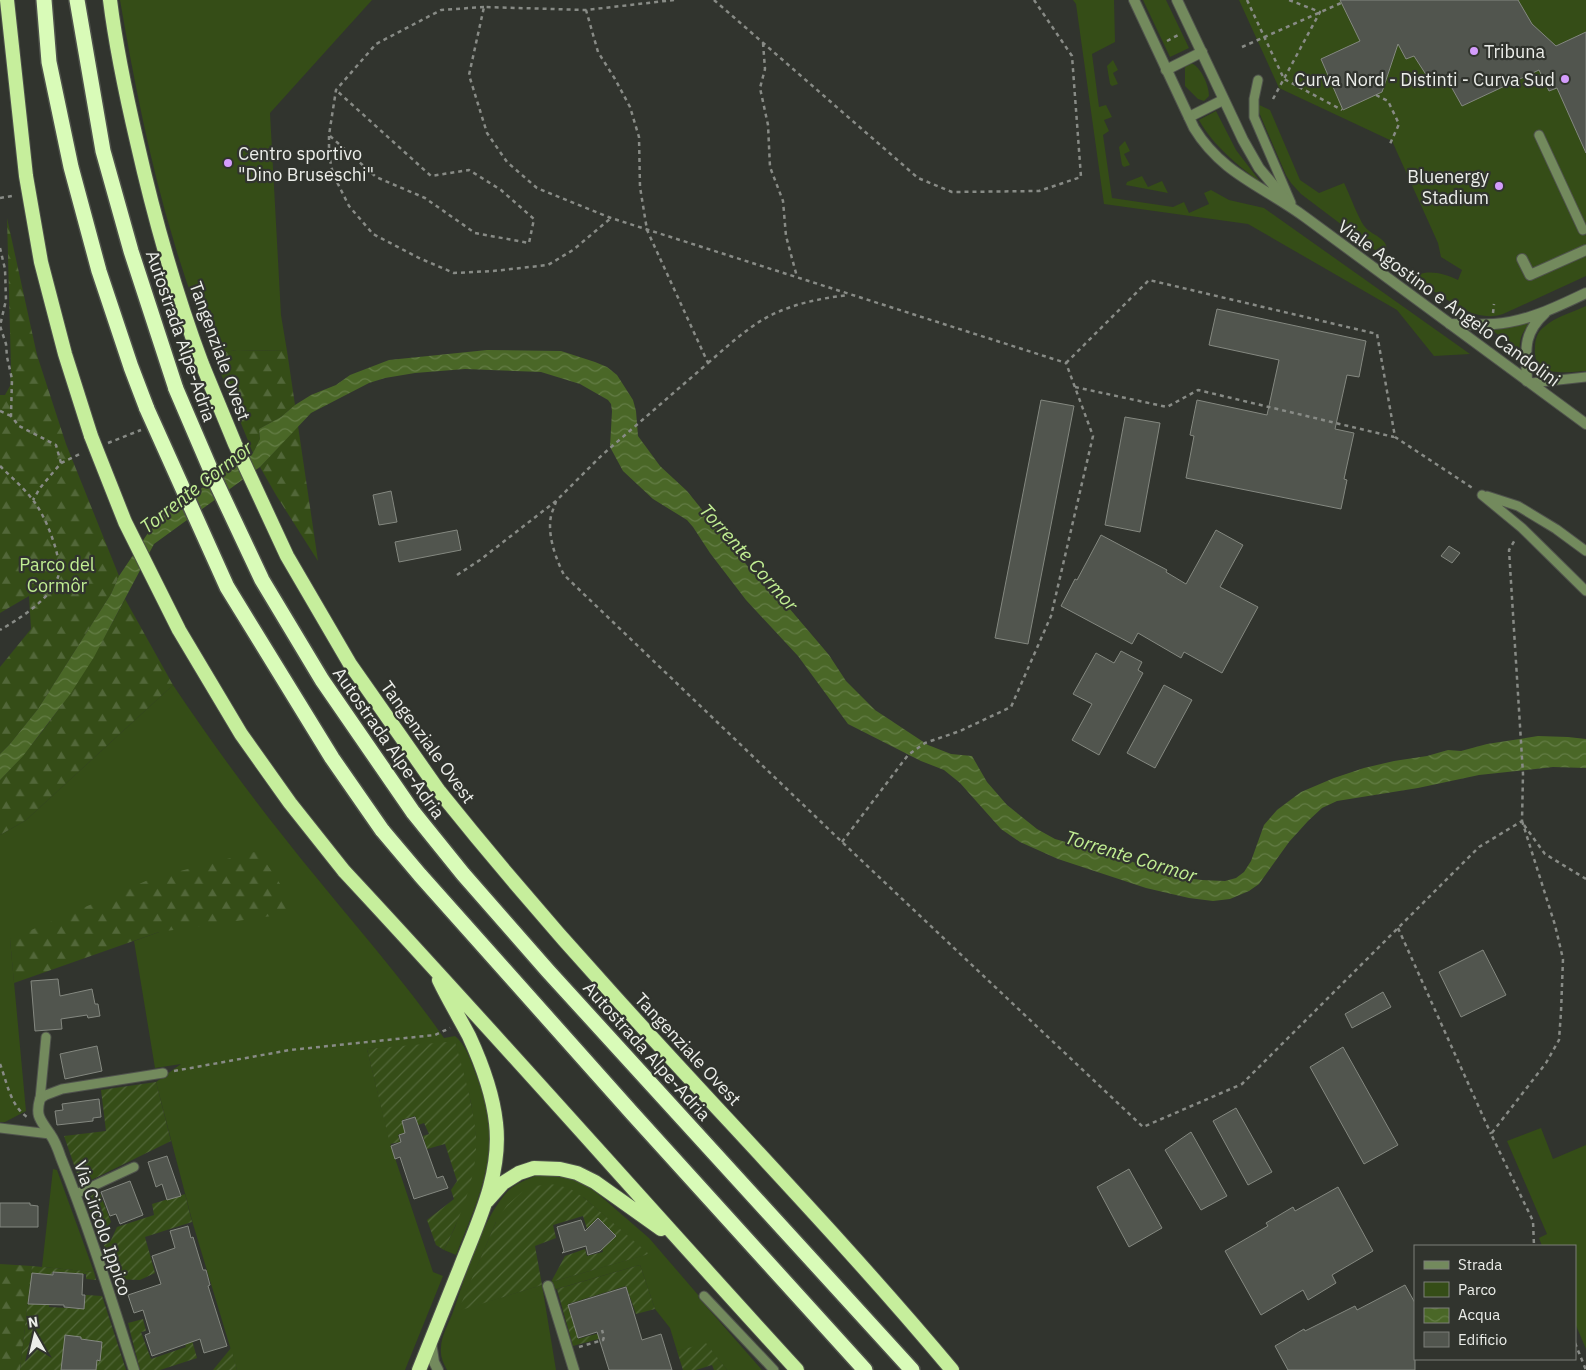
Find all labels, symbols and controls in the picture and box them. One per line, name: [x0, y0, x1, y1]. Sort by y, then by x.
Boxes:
place label: Tribuna: [1484, 40, 1545, 63]
marker: Tribuna: [1468, 45, 1480, 57]
place label: Curva Nord - Distinti - Curva Sud: [1294, 68, 1555, 91]
marker: Curva Nord - Distinti - Curva Sud: [1559, 73, 1571, 85]
place label: Centro sportivo "Dino Bruseschi": [238, 142, 374, 186]
marker: Centro sportivo "Dino Bruseschi": [222, 157, 234, 169]
place label: Bluenergy Stadium: [1407, 165, 1489, 209]
marker: Bluenergy Stadium: [1493, 180, 1505, 192]
street label: Viale Agostino e Angelo Candolini: [1333, 215, 1565, 391]
street label: Autostrada Alpe-Adria: [141, 247, 221, 425]
street label: Tangenziale Ovest: [184, 278, 256, 424]
water label: Torrente Cormor: [135, 435, 258, 538]
water label: Torrente Cormor: [694, 498, 804, 617]
park label: Parco del Cormôr: [19, 553, 95, 597]
street label: Autostrada Alpe-Adria: [328, 663, 450, 824]
street label: Tangenziale Ovest: [376, 676, 480, 808]
water label: Torrente Cormor: [1062, 825, 1201, 888]
street label: Autostrada Alpe-Adria: [578, 976, 716, 1126]
street label: Tangenziale Ovest: [630, 988, 746, 1110]
street label: Via Circolo Ippico: [69, 1157, 137, 1299]
legend: [1414, 1245, 1576, 1360]
text: Strada: [1458, 1255, 1502, 1274]
text: Parco: [1458, 1280, 1496, 1299]
text: Acqua: [1458, 1305, 1500, 1324]
north arrow: [10, 1310, 60, 1360]
text: N: [27, 1313, 39, 1332]
text: Edificio: [1458, 1330, 1507, 1349]

